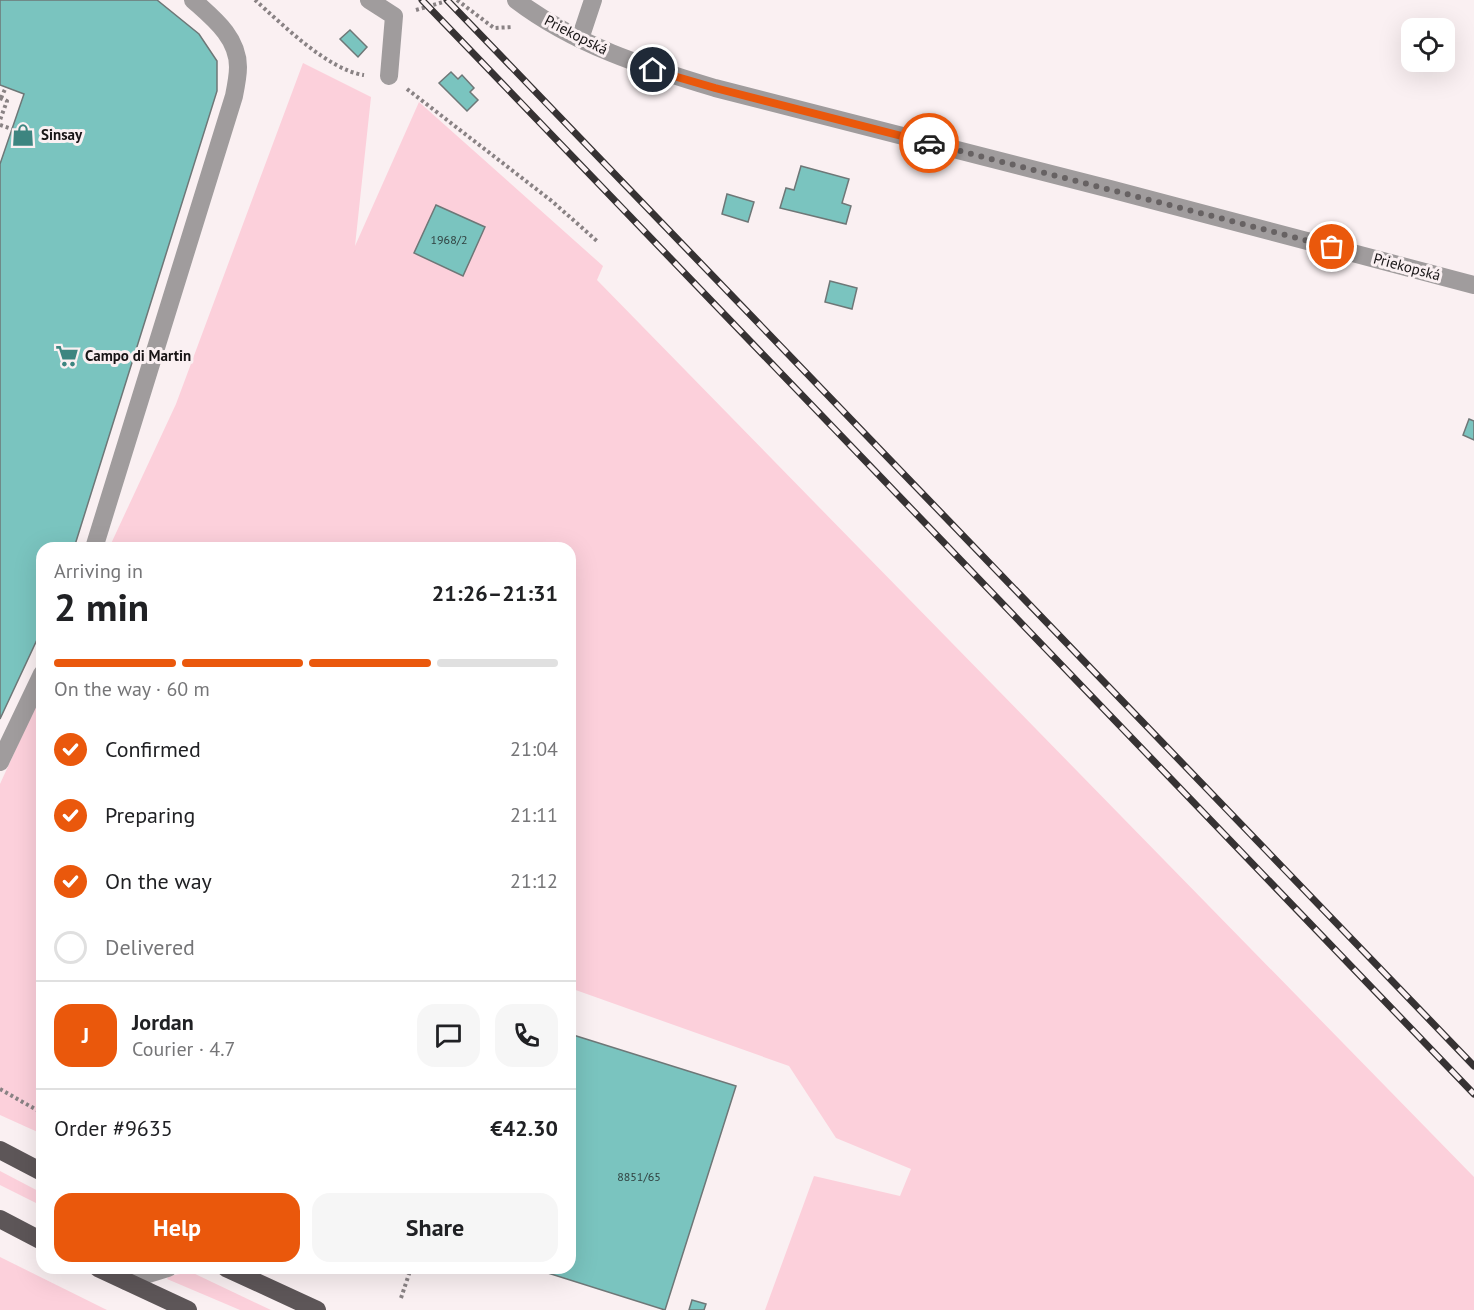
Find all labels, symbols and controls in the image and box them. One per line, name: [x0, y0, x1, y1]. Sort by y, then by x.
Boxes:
street label: Priekopská: [541, 10, 611, 59]
map controls: [1401, 18, 1455, 72]
button: locate: [1401, 18, 1455, 72]
pin: [627, 44, 678, 95]
icon: home: [636, 53, 669, 86]
courier: [899, 113, 959, 173]
shop icon: Sinsay: [10, 122, 36, 148]
place label: Sinsay: [41, 125, 83, 144]
icon: car: [913, 127, 946, 160]
pin: [1306, 221, 1357, 272]
icon: bag: [1315, 230, 1348, 263]
house number: 1968/2: [431, 232, 467, 247]
street label: Priekopská: [1371, 248, 1443, 285]
supermarket icon: Campo di Martin: [54, 343, 80, 369]
place label: Campo di Martin: [85, 346, 191, 365]
text: Arriving in: [54, 558, 143, 584]
text: 21:26–21:31: [432, 579, 558, 607]
text: 2 min: [54, 581, 149, 632]
text: On the way · 60 m: [54, 676, 210, 702]
icon: check: [54, 733, 87, 766]
text: Confirmed: [105, 735, 201, 763]
text: 21:04: [510, 736, 558, 762]
icon: check: [54, 799, 87, 832]
text: Preparing: [105, 801, 195, 829]
text: 21:11: [510, 802, 558, 828]
icon: check: [54, 865, 87, 898]
text: On the way: [105, 867, 212, 895]
text: 21:12: [510, 868, 558, 894]
text: Delivered: [105, 933, 195, 961]
button: chat: [417, 1004, 480, 1067]
button: phone: [495, 1004, 558, 1067]
text: Jordan: [132, 1008, 194, 1036]
text: J: [82, 1021, 89, 1049]
text: Courier · 4.7: [132, 1036, 235, 1062]
text: Order #9635: [54, 1114, 173, 1142]
text: €42.30: [490, 1114, 558, 1142]
house number: 8851/65: [617, 1169, 661, 1184]
button: Help: [54, 1193, 300, 1262]
button: Share: [312, 1193, 558, 1262]

